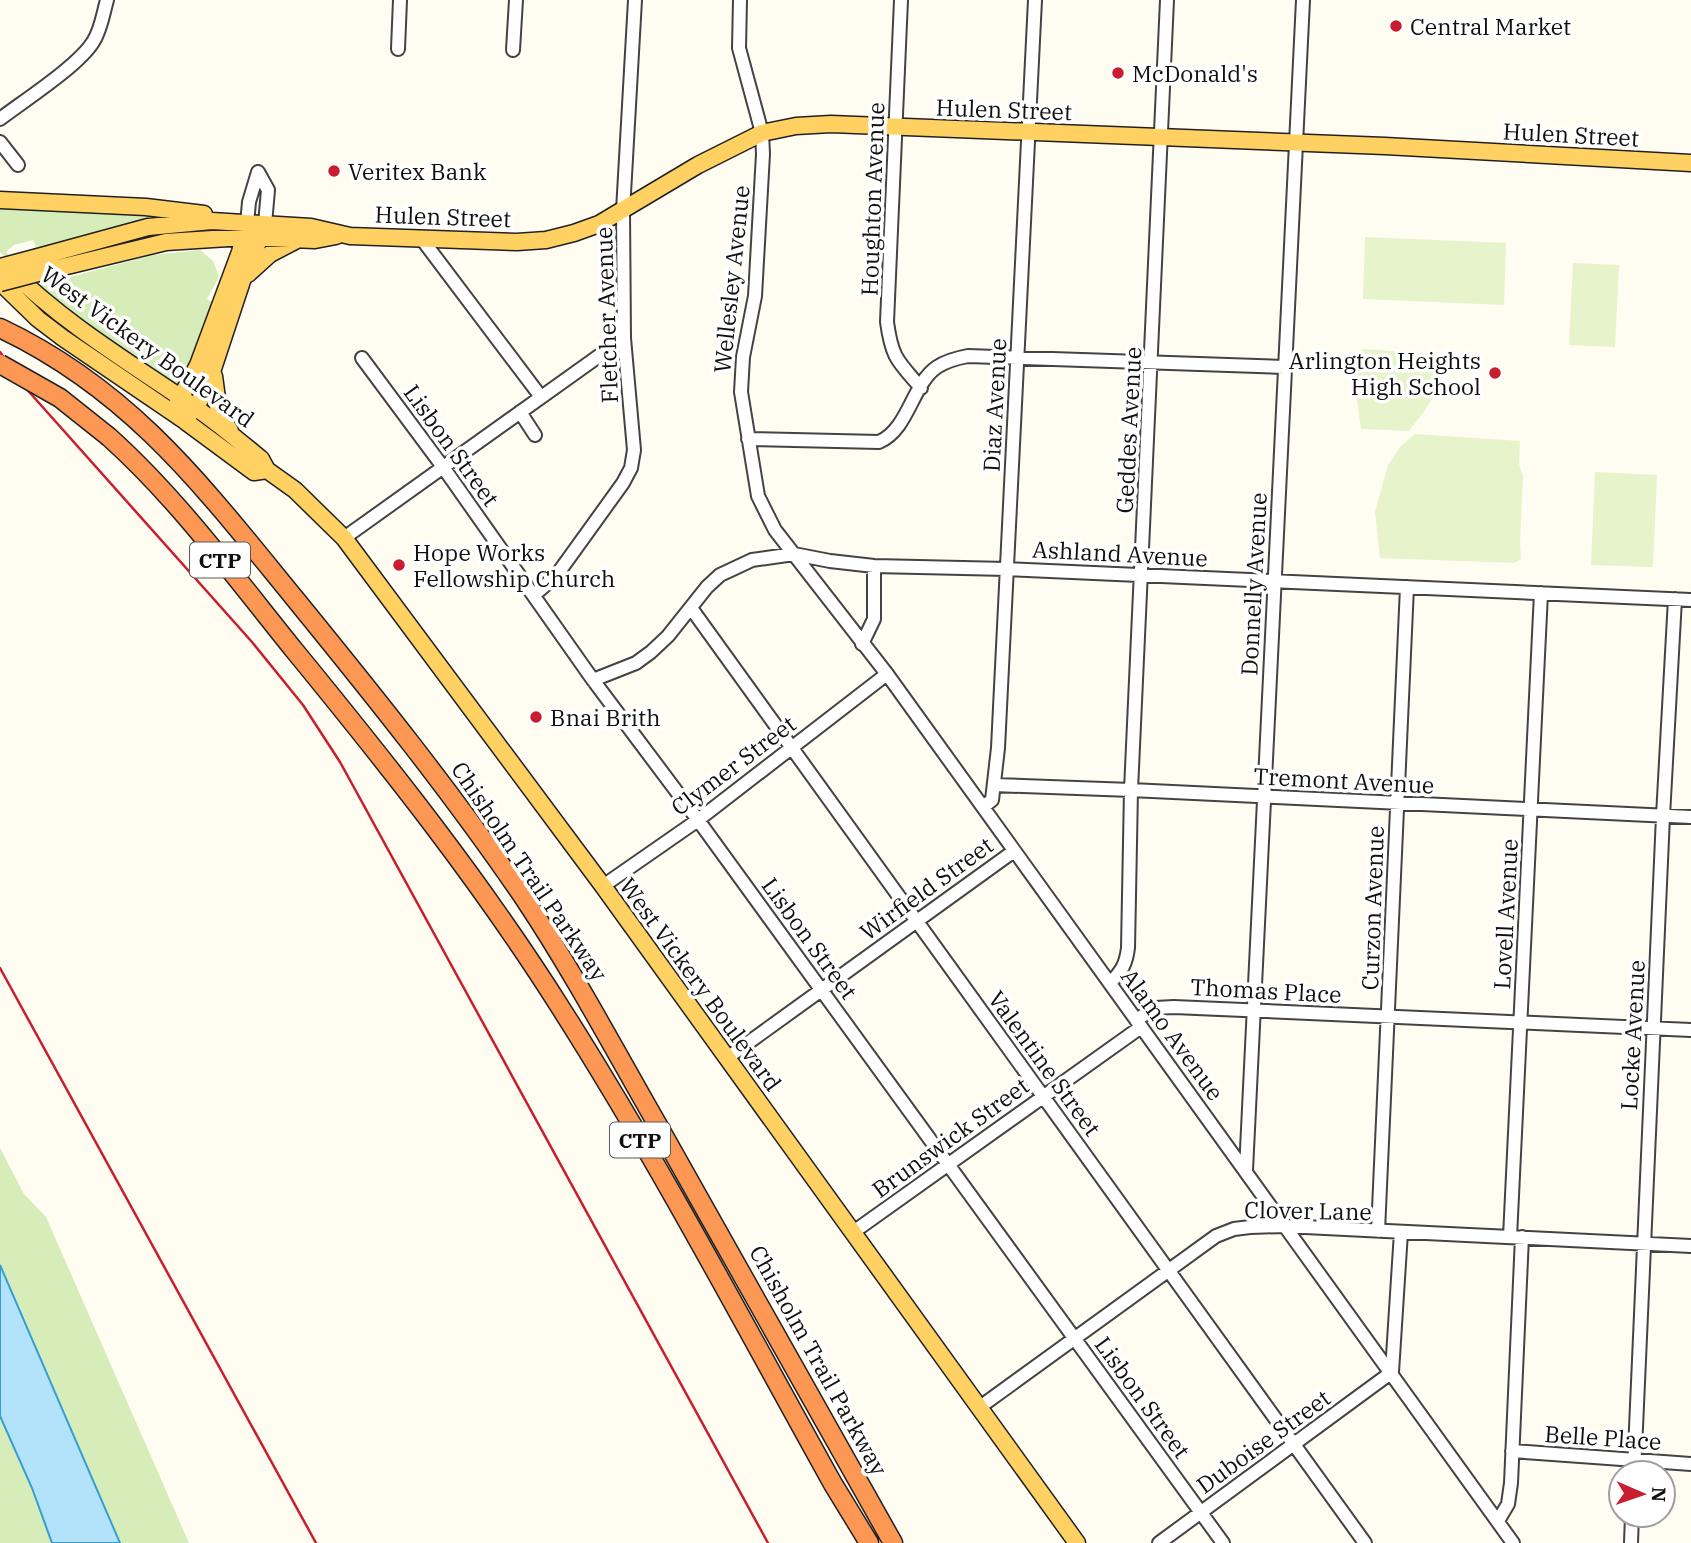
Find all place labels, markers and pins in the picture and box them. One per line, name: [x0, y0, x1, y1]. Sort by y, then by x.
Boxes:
place label: Central Market: [1410, 11, 1571, 41]
marker: Central Market: [1388, 18, 1404, 34]
place label: McDonald's: [1132, 58, 1258, 88]
marker: McDonald's: [1110, 65, 1126, 81]
place label: Veritex Bank: [348, 156, 487, 186]
marker: Veritex Bank: [326, 163, 342, 179]
place label: Arlington Heights High School: [1289, 345, 1481, 401]
marker: Arlington Heights High School: [1487, 365, 1503, 381]
place label: Hope Works Fellowship Church: [413, 537, 615, 593]
marker: Hope Works Fellowship Church: [391, 557, 407, 573]
place label: Bnai Brith: [550, 702, 661, 732]
marker: Bnai Brith: [528, 709, 544, 725]

